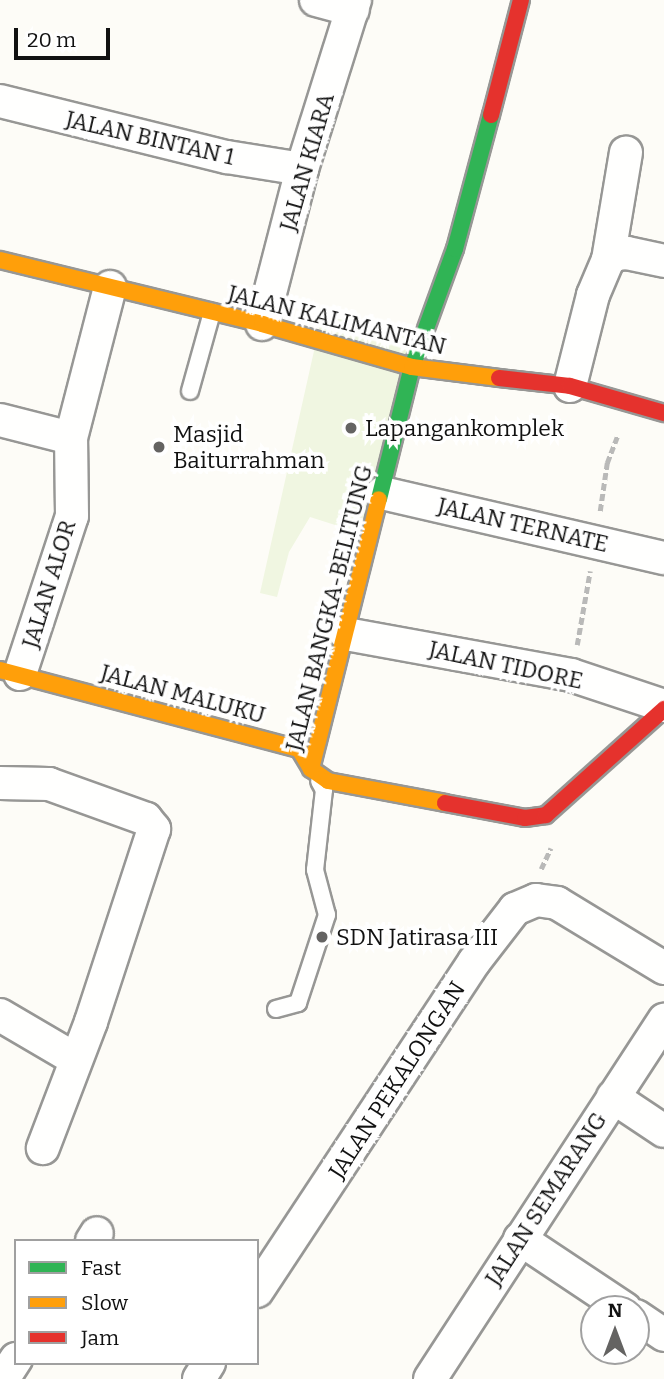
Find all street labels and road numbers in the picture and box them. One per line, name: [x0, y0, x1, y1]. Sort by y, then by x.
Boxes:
street label: JALAN KIARA: [274, 90, 340, 234]
street label: JALAN BINTAN 1: [63, 105, 237, 171]
street label: JALAN KALIMANTAN: [225, 280, 449, 360]
street label: JALAN BANGKA-BELITUNG: [280, 462, 378, 754]
street label: JALAN TERNATE: [435, 492, 611, 558]
street label: JALAN ALOR: [16, 517, 82, 651]
street label: JALAN TIDORE: [426, 635, 586, 695]
street label: JALAN MALUKU: [98, 659, 268, 729]
street label: JALAN PEKALONGAN: [323, 976, 471, 1184]
street label: JALAN SEMARANG: [480, 1107, 612, 1291]

